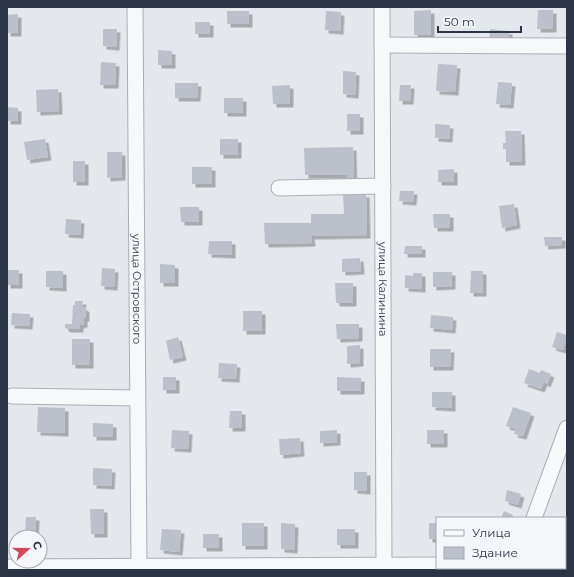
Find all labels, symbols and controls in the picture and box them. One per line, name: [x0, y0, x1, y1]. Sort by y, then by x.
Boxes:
scale bar: [438, 8, 521, 34]
text: 50 m: [444, 14, 475, 29]
street label: улица Островского: [130, 233, 144, 344]
street label: улица Калинина: [376, 241, 390, 336]
legend: [436, 517, 566, 569]
text: Улица: [472, 525, 511, 540]
north arrow: [8, 529, 48, 569]
text: С: [29, 539, 45, 552]
text: Здание: [472, 545, 518, 560]

